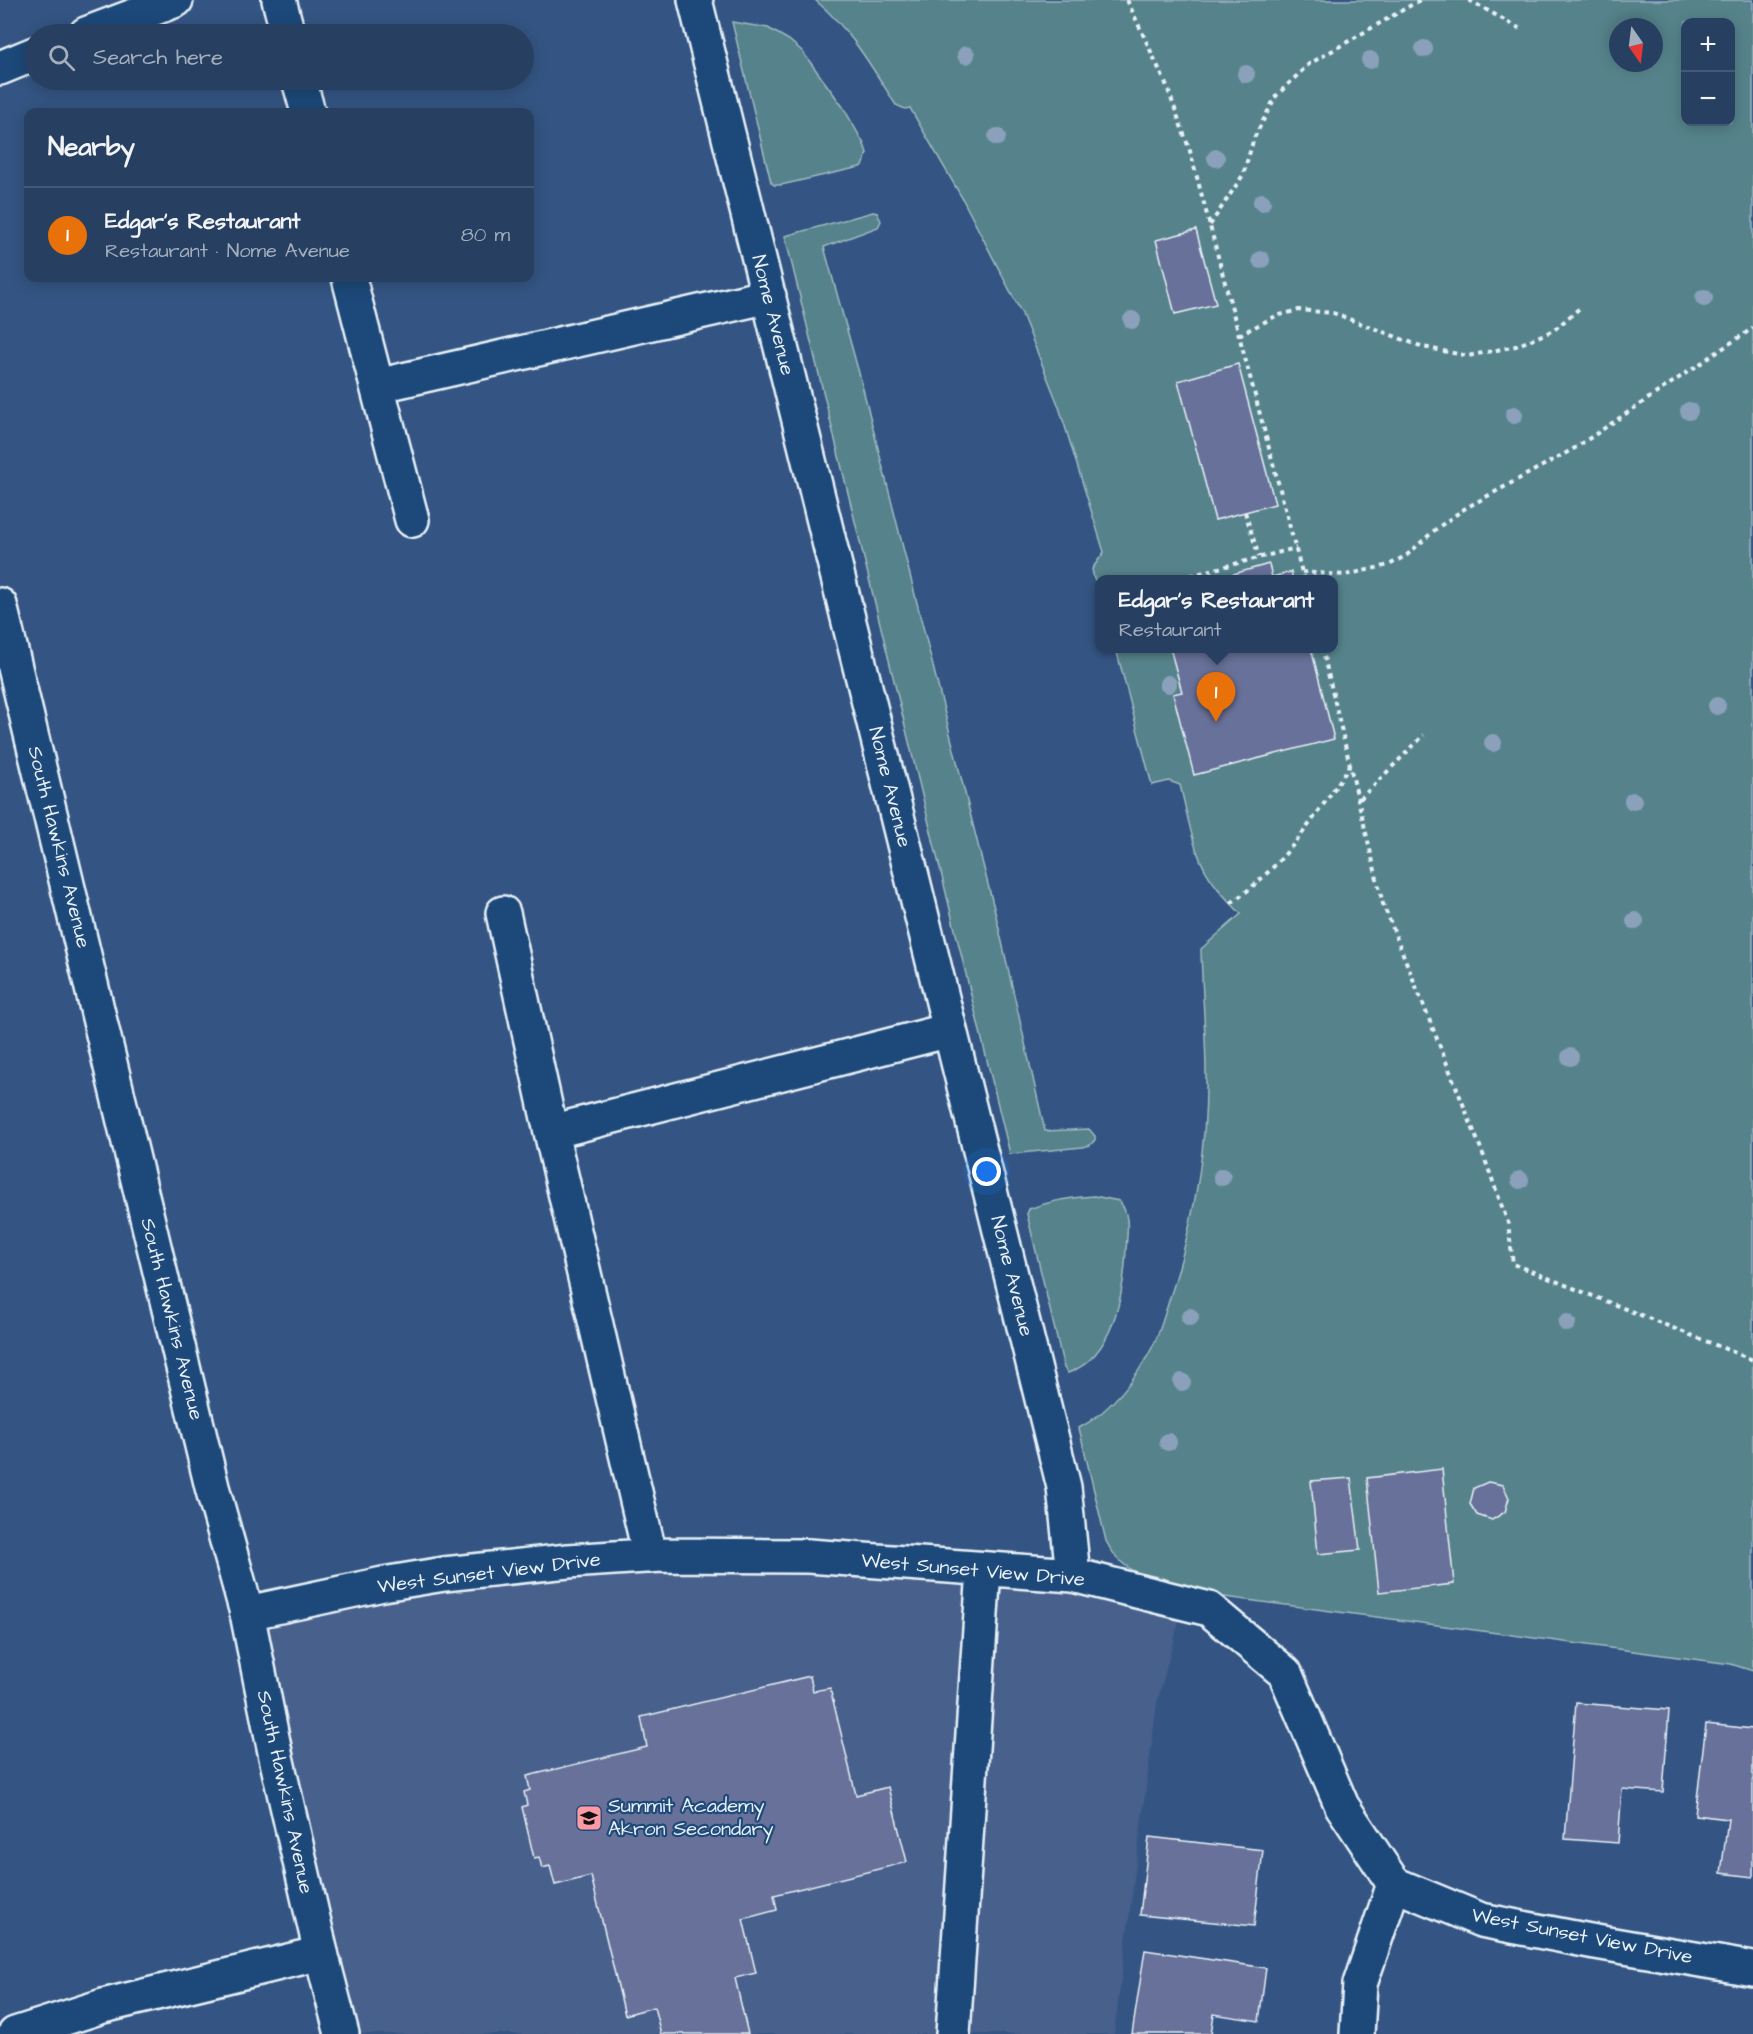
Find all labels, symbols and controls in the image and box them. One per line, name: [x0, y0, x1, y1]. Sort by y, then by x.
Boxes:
north arrow: [1609, 18, 1663, 72]
map controls: [1681, 18, 1735, 126]
button: +: [1681, 18, 1735, 72]
search box: [24, 24, 534, 90]
icon: search: [45, 41, 78, 74]
text: Search here: [93, 42, 223, 73]
button: −: [1681, 72, 1735, 126]
text: Nearby: [48, 129, 135, 165]
text: Edgar's Restaurant: [105, 206, 301, 237]
text: 1: [66, 221, 69, 249]
text: 80 m: [461, 221, 510, 249]
text: Restaurant · Nome Avenue: [105, 237, 350, 265]
street label: Nome Avenue: [745, 252, 802, 378]
popup: [1095, 575, 1338, 653]
text: Edgar's Restaurant: [1119, 585, 1314, 616]
text: Restaurant: [1119, 616, 1222, 644]
pin: 1: [1196, 672, 1236, 722]
street label: Nome Avenue: [862, 724, 919, 850]
street label: South Hawkins Avenue: [20, 743, 98, 951]
your location: [972, 1157, 1001, 1186]
street label: Nome Avenue: [984, 1213, 1041, 1339]
street label: South Hawkins Avenue: [133, 1215, 211, 1423]
street label: West Sunset View Drive: [376, 1545, 602, 1601]
street label: West Sunset View Drive: [860, 1546, 1086, 1594]
street label: South Hawkins Avenue: [250, 1688, 320, 1896]
place label: Summit Academy Akron Secondary: [608, 1792, 773, 1844]
school or university icon: Summit Academy Akron Secondary: [574, 1803, 604, 1833]
street label: West Sunset View Drive: [1469, 1901, 1695, 1971]

